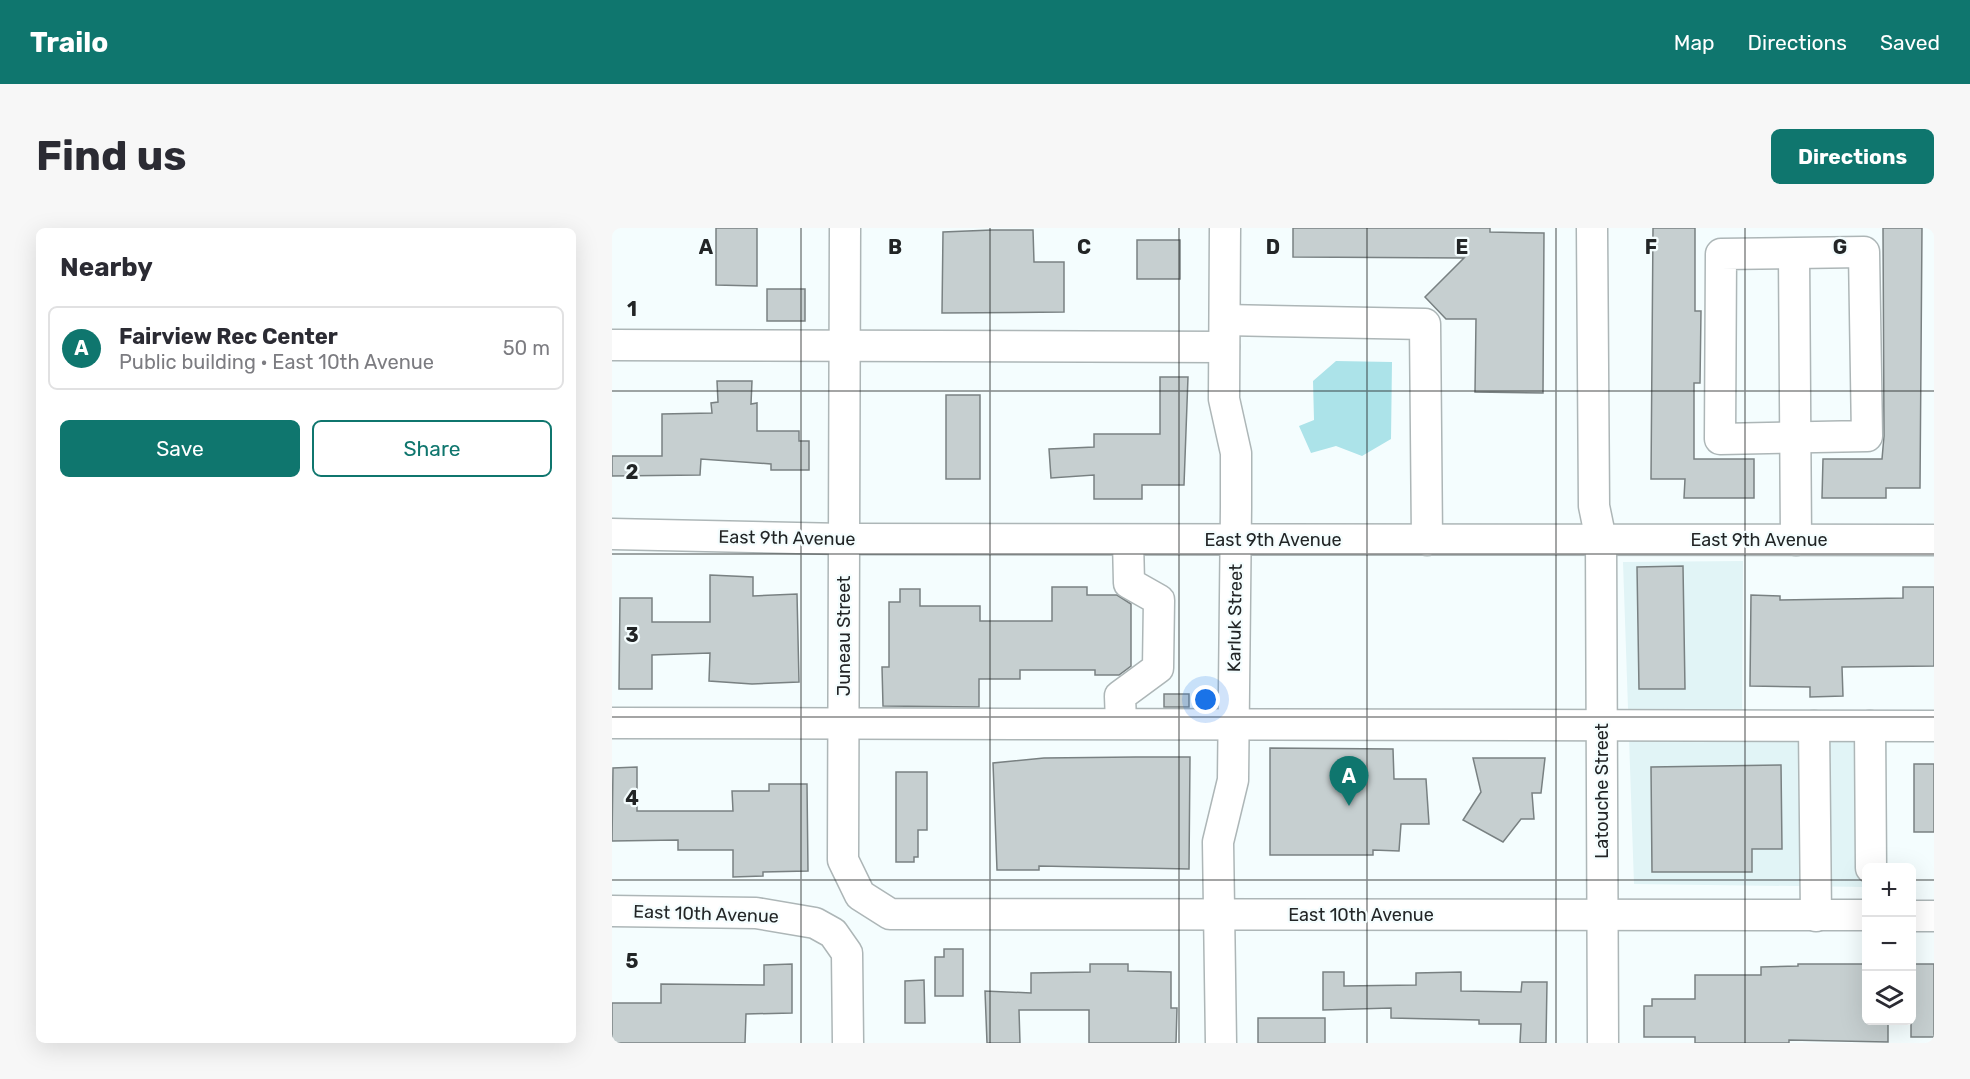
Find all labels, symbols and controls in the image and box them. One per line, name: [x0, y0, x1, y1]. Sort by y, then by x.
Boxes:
text: Trailo: [30, 26, 108, 59]
text: Map: [1674, 30, 1715, 55]
text: Directions: [1748, 30, 1847, 55]
text: Saved: [1880, 30, 1940, 55]
button: Directions: [1771, 129, 1934, 184]
text: Find us: [36, 131, 187, 181]
text: A: [699, 235, 714, 259]
text: B: [888, 235, 902, 259]
text: C: [1077, 235, 1091, 259]
text: D: [1266, 235, 1280, 259]
text: E: [1456, 235, 1468, 259]
text: F: [1645, 235, 1657, 259]
text: G: [1833, 235, 1847, 259]
text: Nearby: [60, 252, 153, 283]
text: 1: [627, 297, 637, 321]
text: Fairview Rec Center: [119, 323, 338, 350]
text: A: [74, 336, 89, 360]
text: 50 m: [503, 336, 550, 360]
text: Public building · East 10th Avenue: [119, 350, 434, 374]
button: Save: [60, 420, 300, 477]
button: Share: [312, 420, 552, 477]
text: 2: [626, 460, 639, 484]
street label: East 9th Avenue: [718, 526, 856, 550]
street label: East 9th Avenue: [1204, 529, 1342, 551]
street label: East 9th Avenue: [1690, 529, 1828, 551]
street label: Karluk Street: [1223, 564, 1247, 672]
street label: Juneau Street: [833, 576, 855, 696]
text: 3: [625, 623, 639, 647]
your location: [1191, 685, 1220, 714]
street label: Latouche Street: [1591, 723, 1613, 859]
pin: A: [1330, 756, 1368, 806]
text: 4: [625, 786, 639, 810]
map controls: [1862, 863, 1916, 1025]
button: +: [1862, 863, 1916, 917]
street label: East 10th Avenue: [633, 900, 779, 928]
street label: East 10th Avenue: [1288, 904, 1434, 926]
button: −: [1862, 917, 1916, 971]
text: 5: [626, 949, 639, 973]
button: layers: [1862, 971, 1916, 1025]

